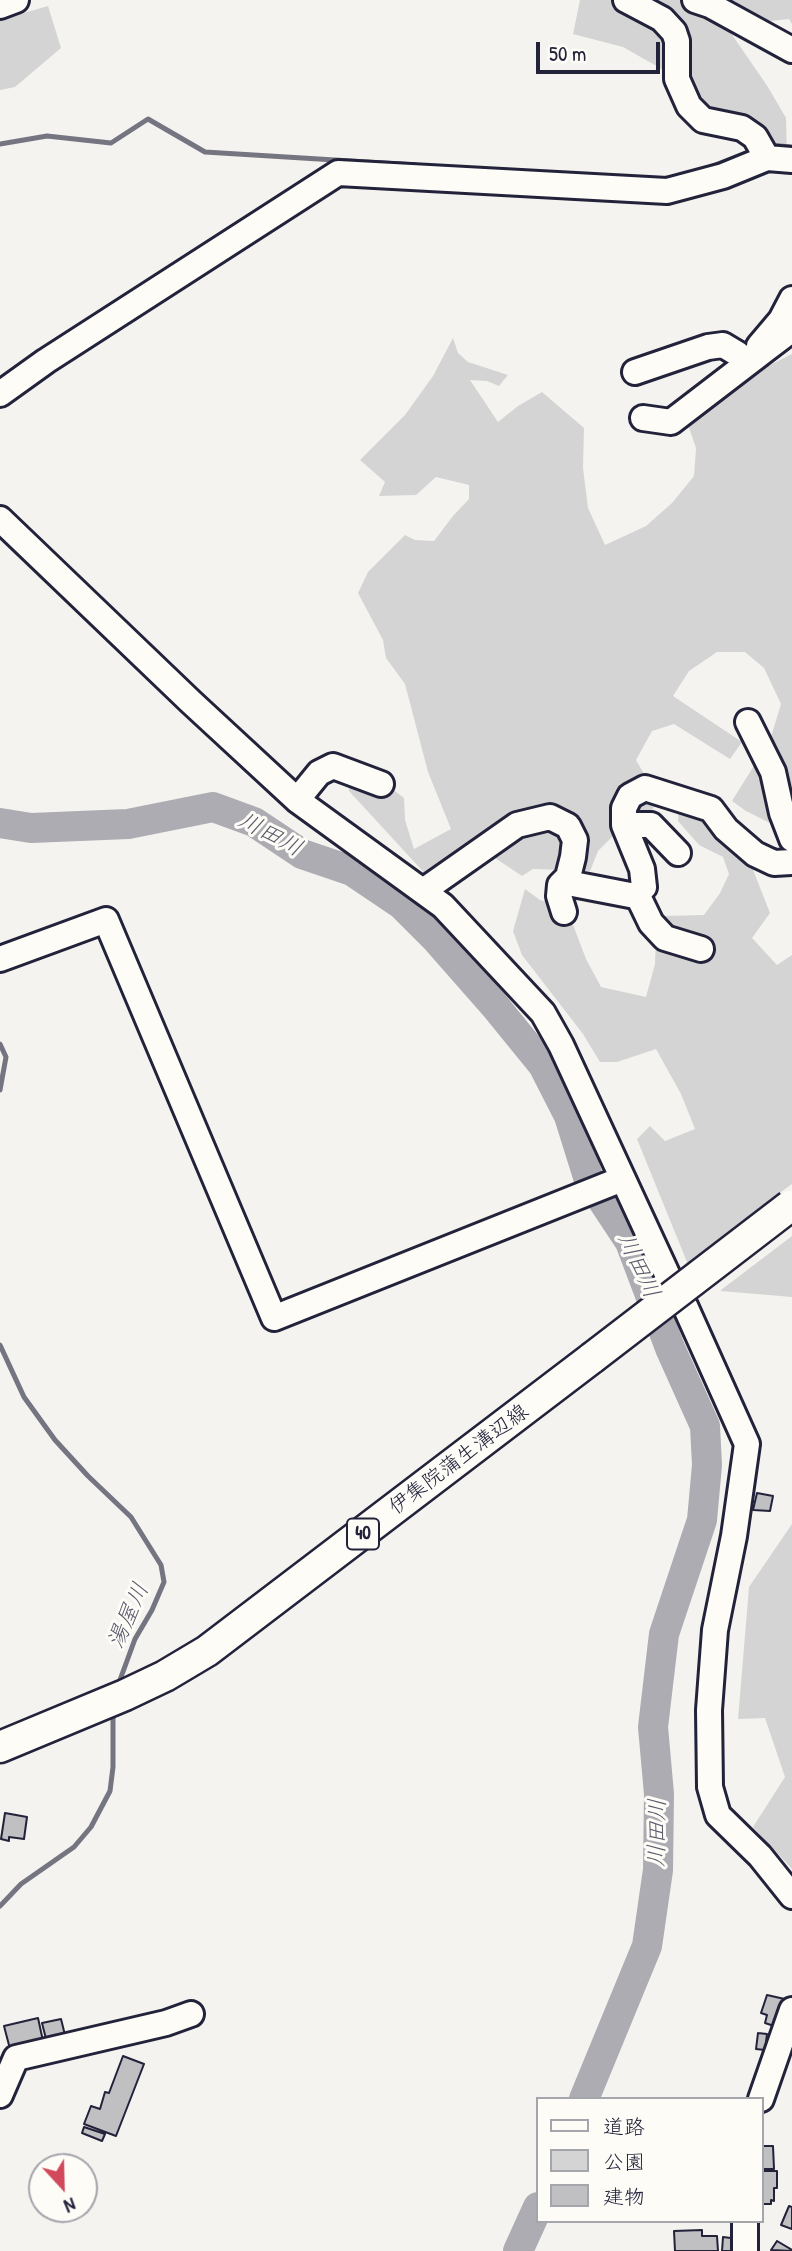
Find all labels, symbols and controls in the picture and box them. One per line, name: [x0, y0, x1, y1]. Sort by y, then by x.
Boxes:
scale bar: [540, 28, 664, 72]
text: 50 m: [549, 39, 586, 68]
water label: 川田川: [233, 807, 307, 863]
water label: 川田川: [611, 1229, 665, 1303]
street label: 伊集院蒲生溝辺線: [384, 1399, 534, 1521]
road number: 40: [347, 1518, 379, 1550]
water label: 湯屋川: [102, 1579, 156, 1653]
water label: 川田川: [644, 1798, 672, 1868]
legend: [536, 2097, 764, 2223]
text: 道路: [603, 2112, 645, 2141]
text: 公園: [603, 2147, 645, 2176]
north arrow: [28, 2153, 98, 2223]
text: 建物: [603, 2182, 645, 2211]
text: N: [61, 2192, 80, 2220]

